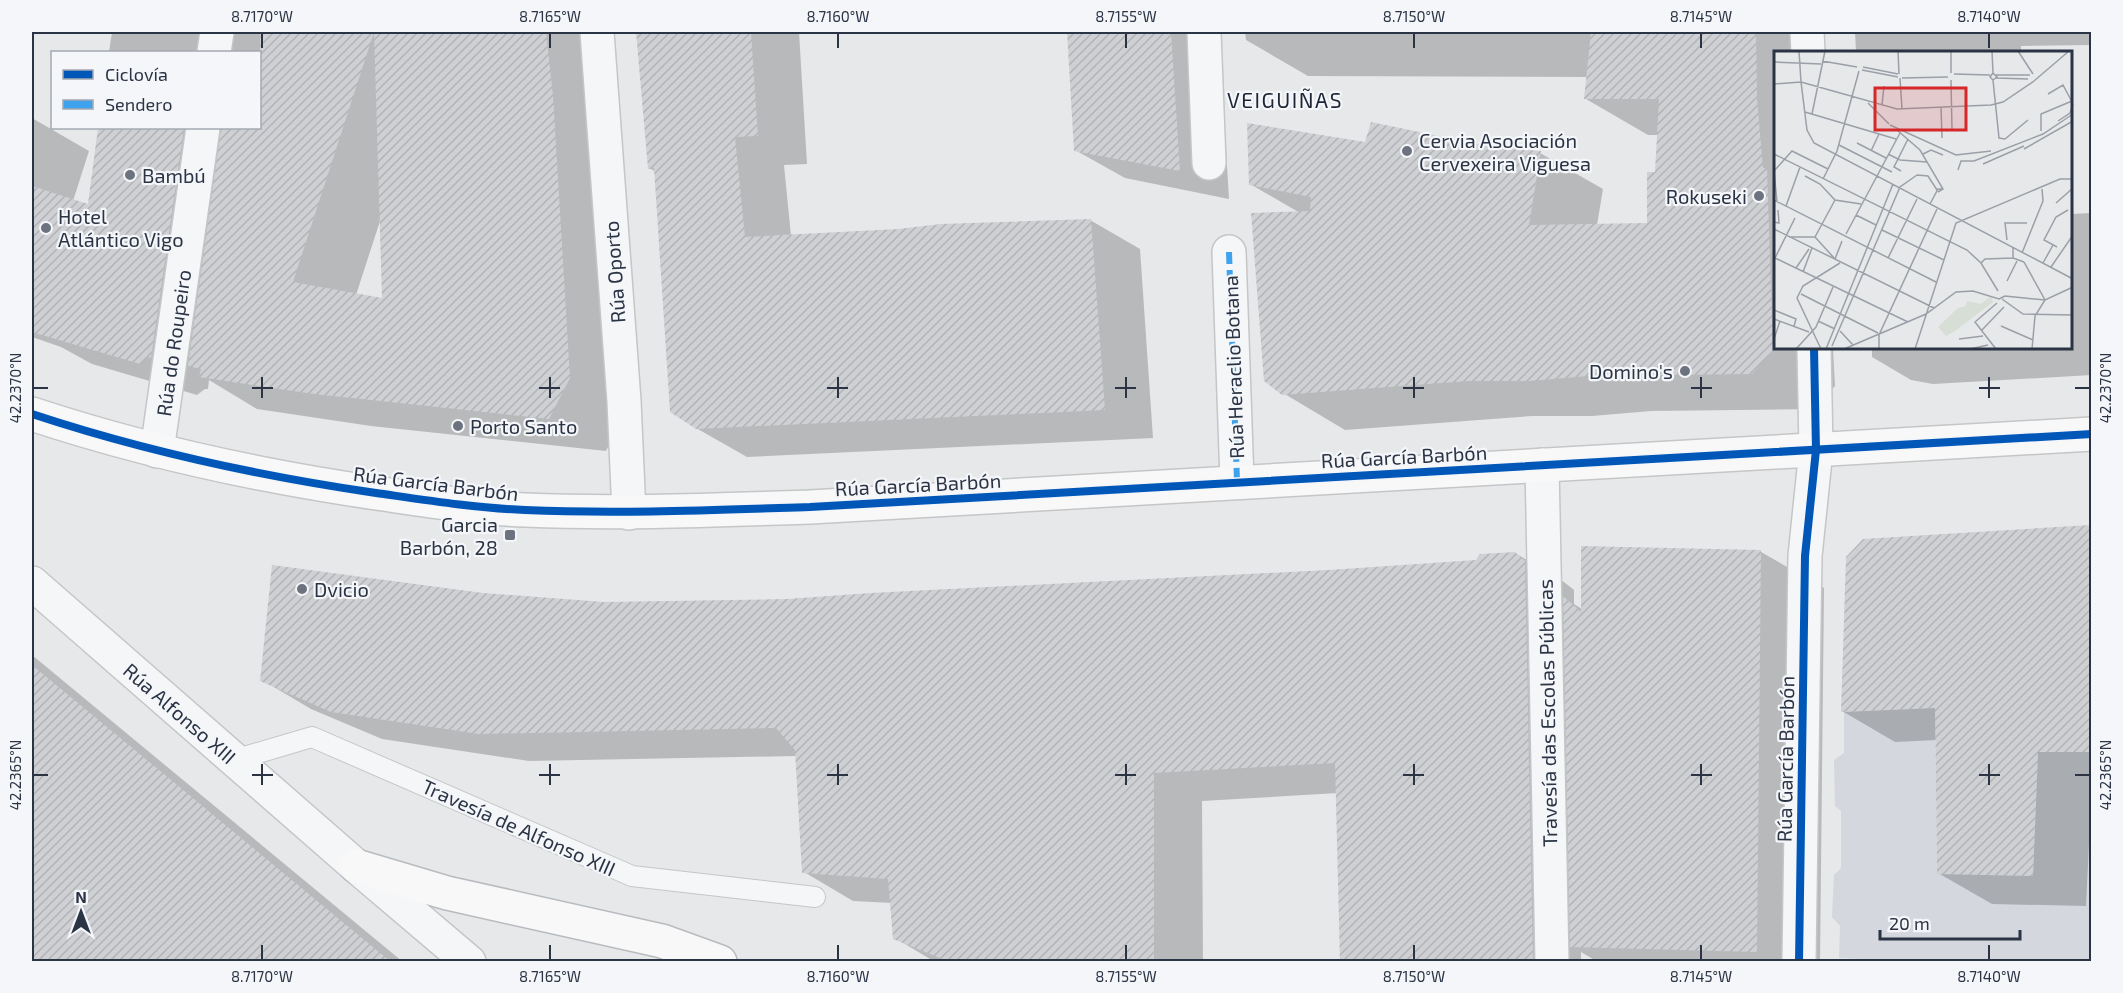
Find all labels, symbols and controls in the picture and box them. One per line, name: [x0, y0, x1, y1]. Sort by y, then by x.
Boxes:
text: 8.7170°W: [231, 7, 293, 25]
text: 8.7165°W: [519, 7, 581, 25]
text: 8.7160°W: [807, 7, 869, 25]
text: 8.7155°W: [1095, 7, 1157, 25]
text: 8.7150°W: [1383, 7, 1445, 25]
text: 8.7145°W: [1670, 7, 1732, 25]
text: 8.7140°W: [1957, 7, 2021, 25]
legend: [51, 51, 261, 129]
inset map: [1774, 51, 2072, 350]
text: Ciclovía: [105, 63, 168, 85]
district label: VEIGUIÑAS: [1227, 87, 1343, 112]
text: Sendero: [105, 93, 172, 115]
place label: Cervia Asociación Cervexeira Viguesa: [1419, 128, 1591, 175]
marker: Cervia Asociación Cervexeira Viguesa: [1400, 144, 1414, 158]
place label: Bambú: [142, 163, 206, 187]
marker: Bambú: [123, 168, 137, 182]
place label: Rokuseki: [1666, 184, 1747, 208]
marker: Rokuseki: [1752, 189, 1766, 203]
place label: Hotel Atlántico Vigo: [58, 204, 184, 251]
street label: Rúa Oporto: [598, 220, 630, 324]
marker: Hotel Atlántico Vigo: [39, 221, 53, 235]
street label: Rúa do Roupeiro: [151, 268, 195, 418]
street label: Rúa Heraclio Botana: [1218, 275, 1248, 459]
text: 42.2370°N: [6, 353, 24, 423]
text: 42.2370°N: [2096, 353, 2114, 423]
place label: Domino's: [1589, 359, 1673, 383]
marker: Domino's: [1678, 364, 1692, 378]
place label: Porto Santo: [470, 414, 577, 438]
marker: Porto Santo: [451, 419, 465, 433]
street label: Rúa García Barbón: [1320, 440, 1488, 472]
street label: Rúa García Barbón: [352, 461, 520, 505]
street label: Rúa García Barbón: [834, 468, 1002, 500]
place label: Garcia Barbón, 28: [400, 512, 498, 559]
marker: Garcia Barbón, 28: [503, 528, 517, 542]
place label: Dvicio: [314, 577, 369, 601]
street label: Travesía das Escolas Públicas: [1533, 579, 1561, 847]
marker: Dvicio: [295, 582, 309, 596]
street label: Rúa Alfonso XIII: [119, 658, 241, 768]
street label: Rúa García Barbón: [1772, 676, 1798, 842]
text: 42.2365°N: [6, 740, 24, 810]
text: 42.2365°N: [2096, 740, 2114, 810]
street label: Travesía de Alfonso XIII: [419, 773, 619, 881]
north arrow: [51, 882, 111, 942]
text: N: [75, 887, 87, 906]
scale bar: [1880, 903, 2020, 941]
text: 20 m: [1889, 912, 1930, 934]
text: 8.7170°W: [231, 967, 293, 985]
text: 8.7165°W: [519, 967, 581, 985]
text: 8.7160°W: [807, 967, 869, 985]
text: 8.7155°W: [1095, 967, 1157, 985]
text: 8.7150°W: [1383, 967, 1445, 985]
text: 8.7145°W: [1670, 967, 1732, 985]
text: 8.7140°W: [1957, 967, 2021, 985]

